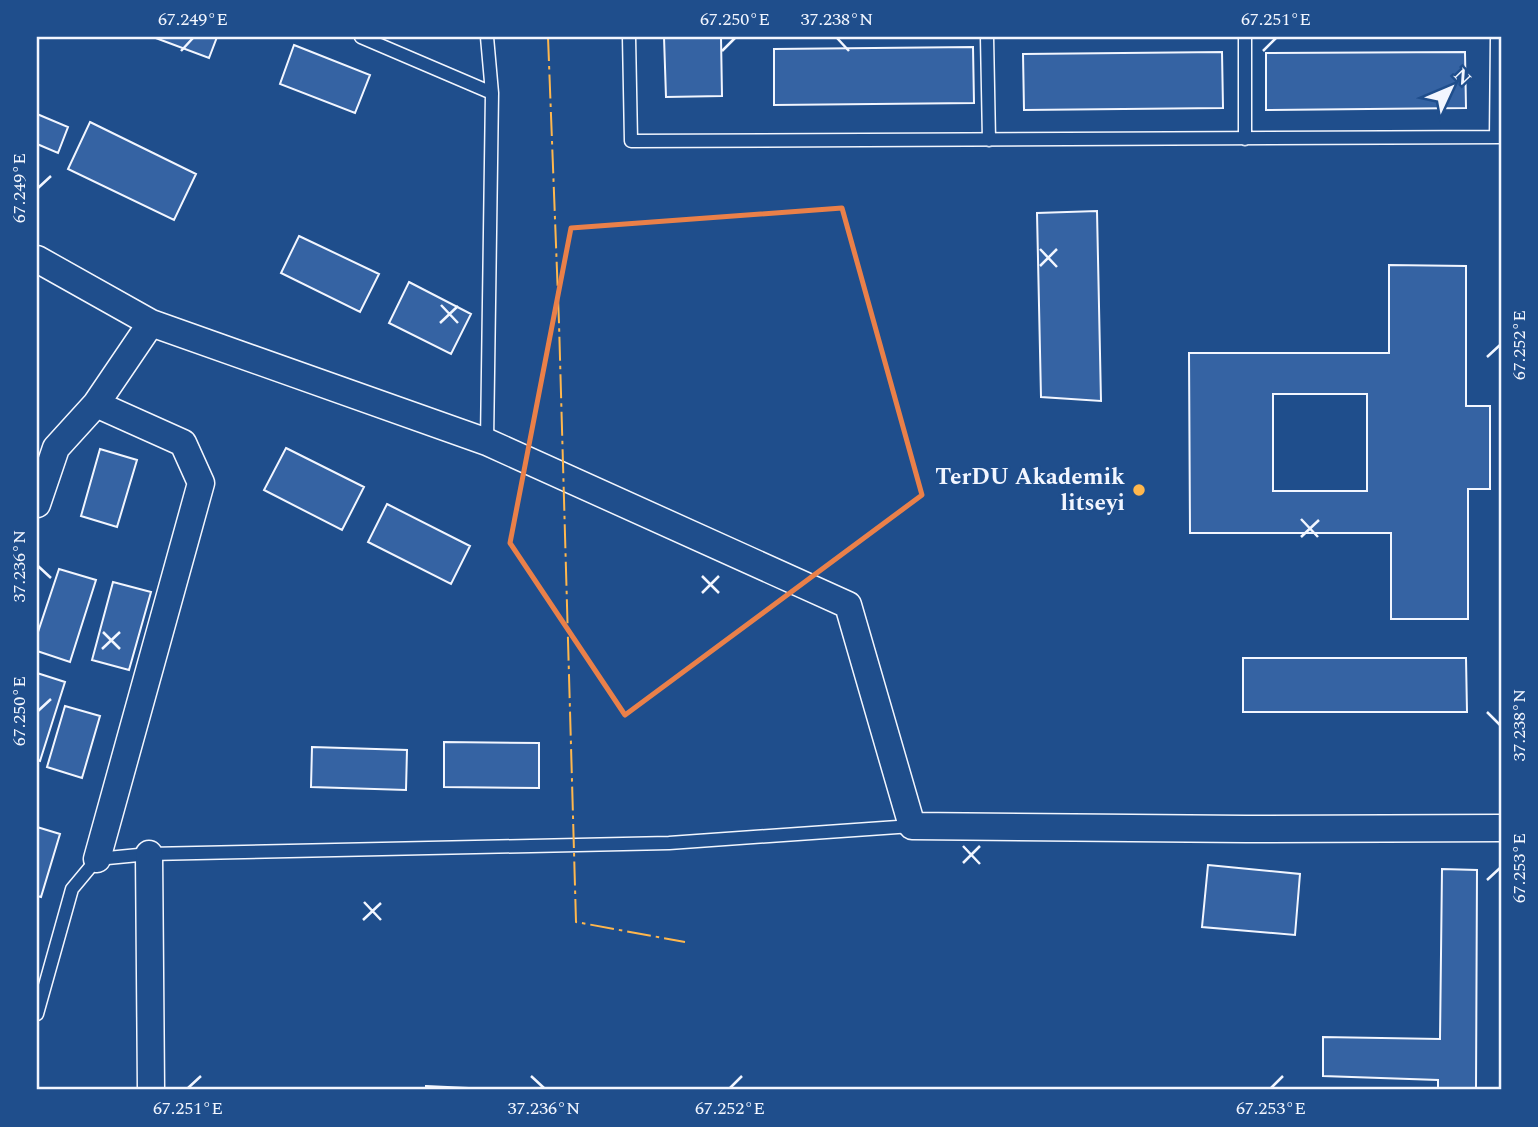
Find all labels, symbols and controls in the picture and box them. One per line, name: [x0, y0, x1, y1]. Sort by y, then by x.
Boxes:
text: 67.249°E: [158, 6, 228, 33]
text: 67.250°E: [700, 6, 770, 33]
text: 37.238°N: [801, 6, 873, 33]
text: 67.251°E: [1241, 6, 1311, 33]
north arrow: [1416, 52, 1486, 122]
text: N: [1446, 62, 1478, 93]
text: 67.249°E: [6, 153, 33, 223]
text: 67.252°E: [1506, 310, 1533, 380]
place label: TerDU Akademik litseyi: [935, 460, 1125, 521]
marker: TerDU Akademik litseyi: [1131, 482, 1147, 498]
text: 37.236°N: [6, 530, 33, 602]
text: 67.250°E: [6, 676, 33, 746]
text: 37.238°N: [1506, 689, 1533, 761]
text: 67.253°E: [1506, 833, 1533, 903]
text: 67.251°E: [153, 1095, 223, 1122]
text: 37.236°N: [508, 1095, 580, 1122]
text: 67.252°E: [695, 1095, 765, 1122]
text: 67.253°E: [1236, 1095, 1306, 1122]

